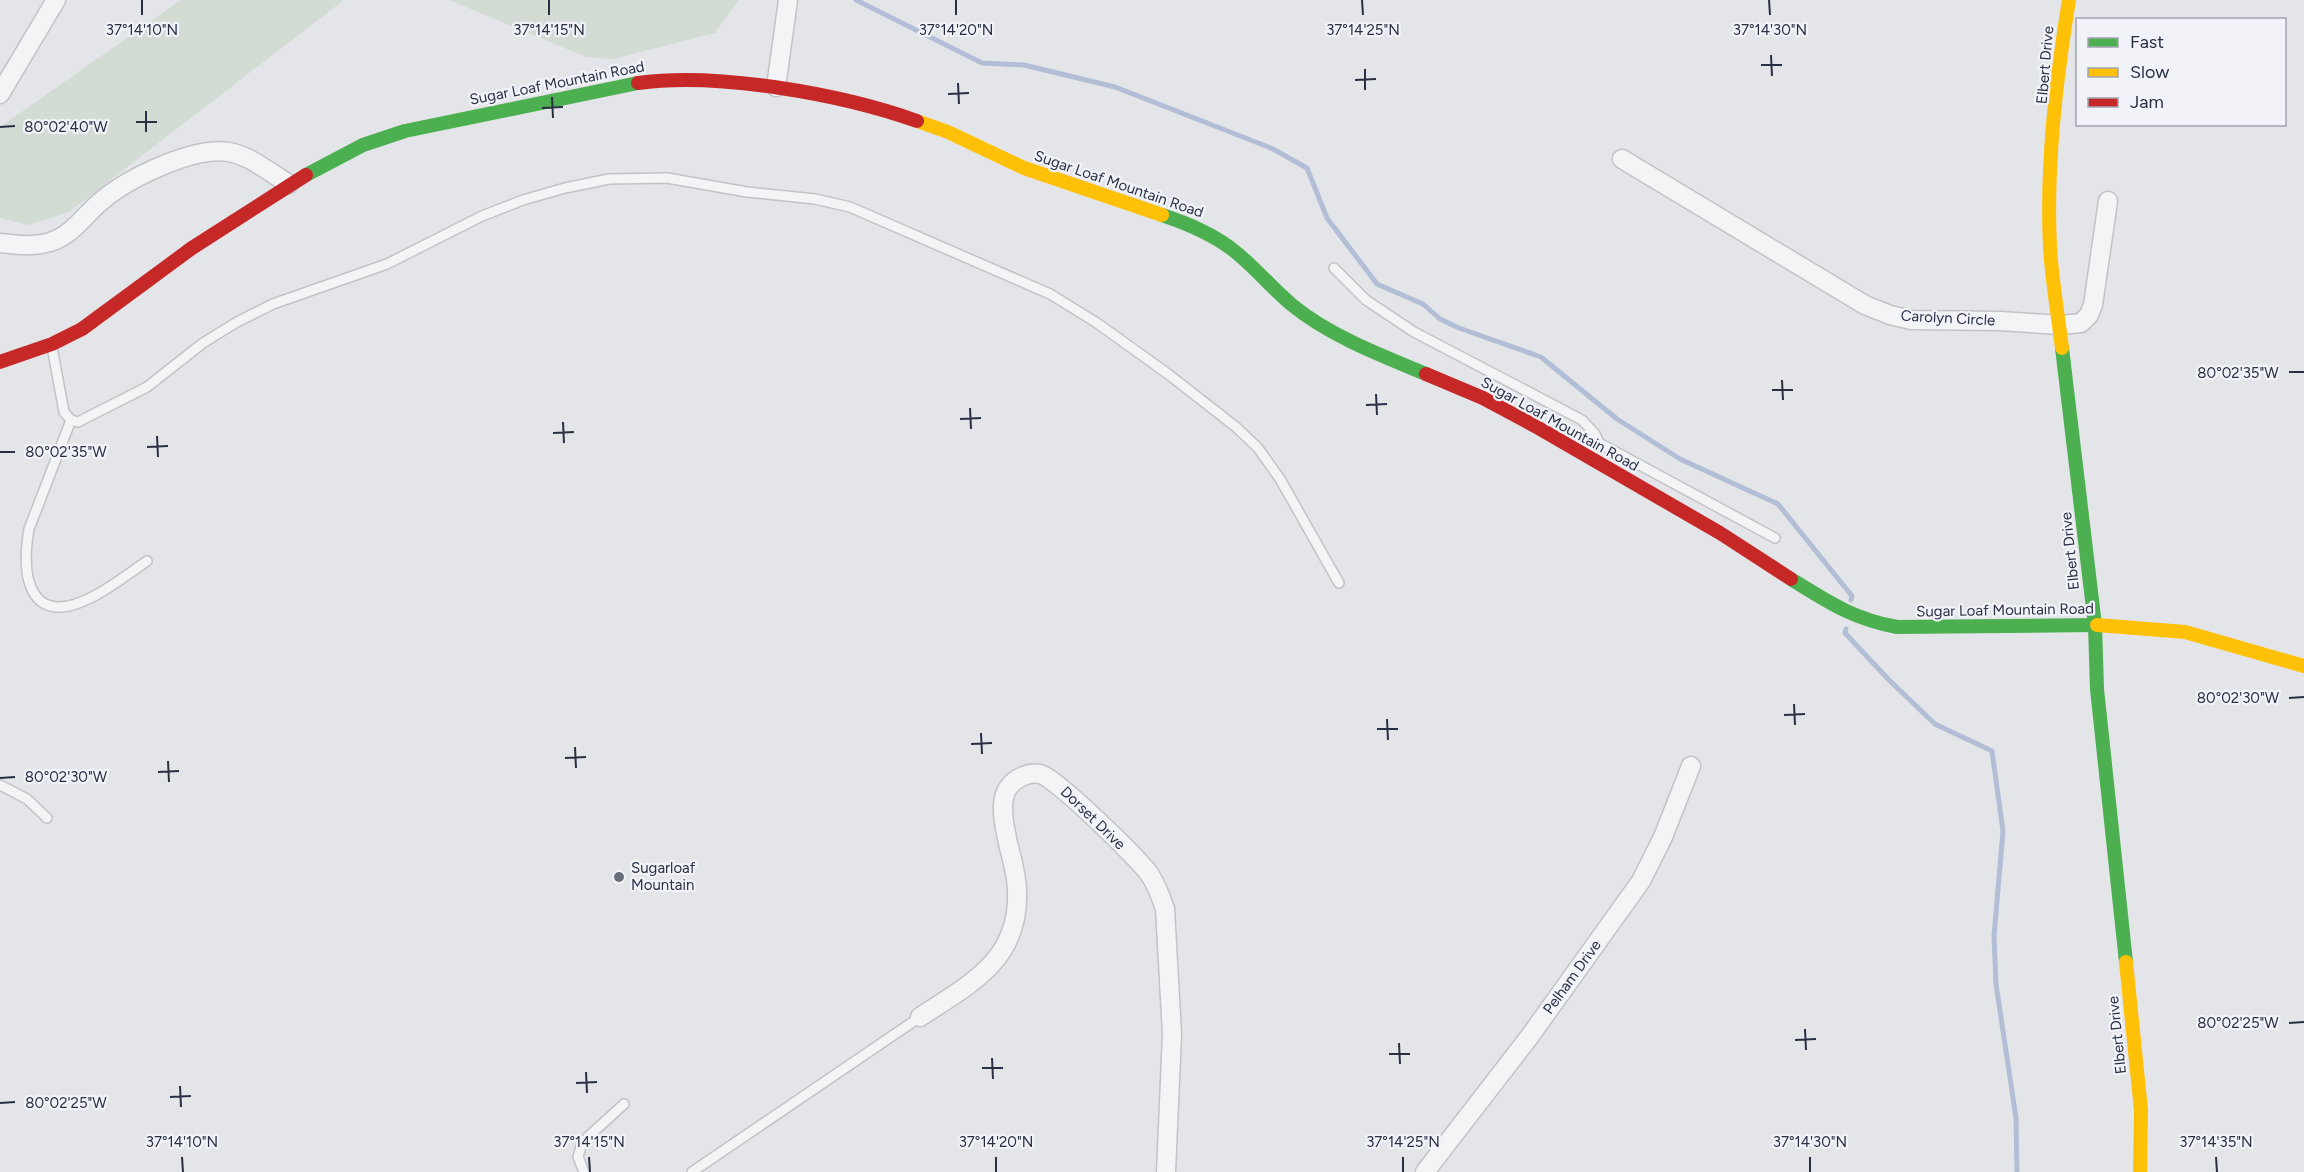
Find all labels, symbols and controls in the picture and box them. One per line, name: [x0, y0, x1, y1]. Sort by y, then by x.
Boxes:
legend: [2076, 18, 2286, 126]
text: 37°14'10"N: [106, 21, 178, 39]
text: 37°14'15"N: [513, 21, 585, 39]
text: 37°14'20"N: [919, 21, 993, 39]
text: 37°14'25"N: [1326, 21, 1400, 39]
text: 37°14'30"N: [1733, 21, 1807, 39]
street label: Elbert Drive: [2033, 25, 2057, 105]
text: Fast: [2130, 31, 2164, 53]
street label: Sugar Loaf Mountain Road: [468, 57, 646, 109]
text: Slow: [2130, 61, 2169, 83]
text: Jam: [2130, 91, 2164, 113]
text: 80°02'40"W: [24, 118, 108, 136]
street label: Sugar Loaf Mountain Road: [1032, 147, 1206, 221]
street label: Carolyn Circle: [1900, 307, 1996, 329]
text: 80°02'35"W: [2197, 364, 2279, 382]
street label: Sugar Loaf Mountain Road: [1478, 373, 1642, 475]
text: 80°02'35"W: [25, 443, 107, 461]
street label: Elbert Drive: [2057, 511, 2083, 591]
street label: Sugar Loaf Mountain Road: [1916, 599, 2094, 621]
text: 80°02'30"W: [2197, 689, 2280, 707]
text: 80°02'30"W: [25, 768, 108, 786]
street label: Dorset Drive: [1057, 783, 1129, 853]
place label: Sugarloaf Mountain: [631, 859, 696, 894]
marker: Sugarloaf Mountain: [612, 870, 626, 884]
street label: Pelham Drive: [1539, 936, 1605, 1018]
street label: Elbert Drive: [2104, 995, 2130, 1075]
text: 80°02'25"W: [2197, 1014, 2279, 1032]
text: 80°02'25"W: [25, 1094, 107, 1112]
text: 37°14'10"N: [146, 1133, 218, 1151]
text: 37°14'15"N: [553, 1133, 625, 1151]
text: 37°14'20"N: [959, 1133, 1033, 1151]
text: 37°14'25"N: [1366, 1133, 1440, 1151]
text: 37°14'30"N: [1773, 1133, 1847, 1151]
text: 37°14'35"N: [2179, 1133, 2253, 1151]

